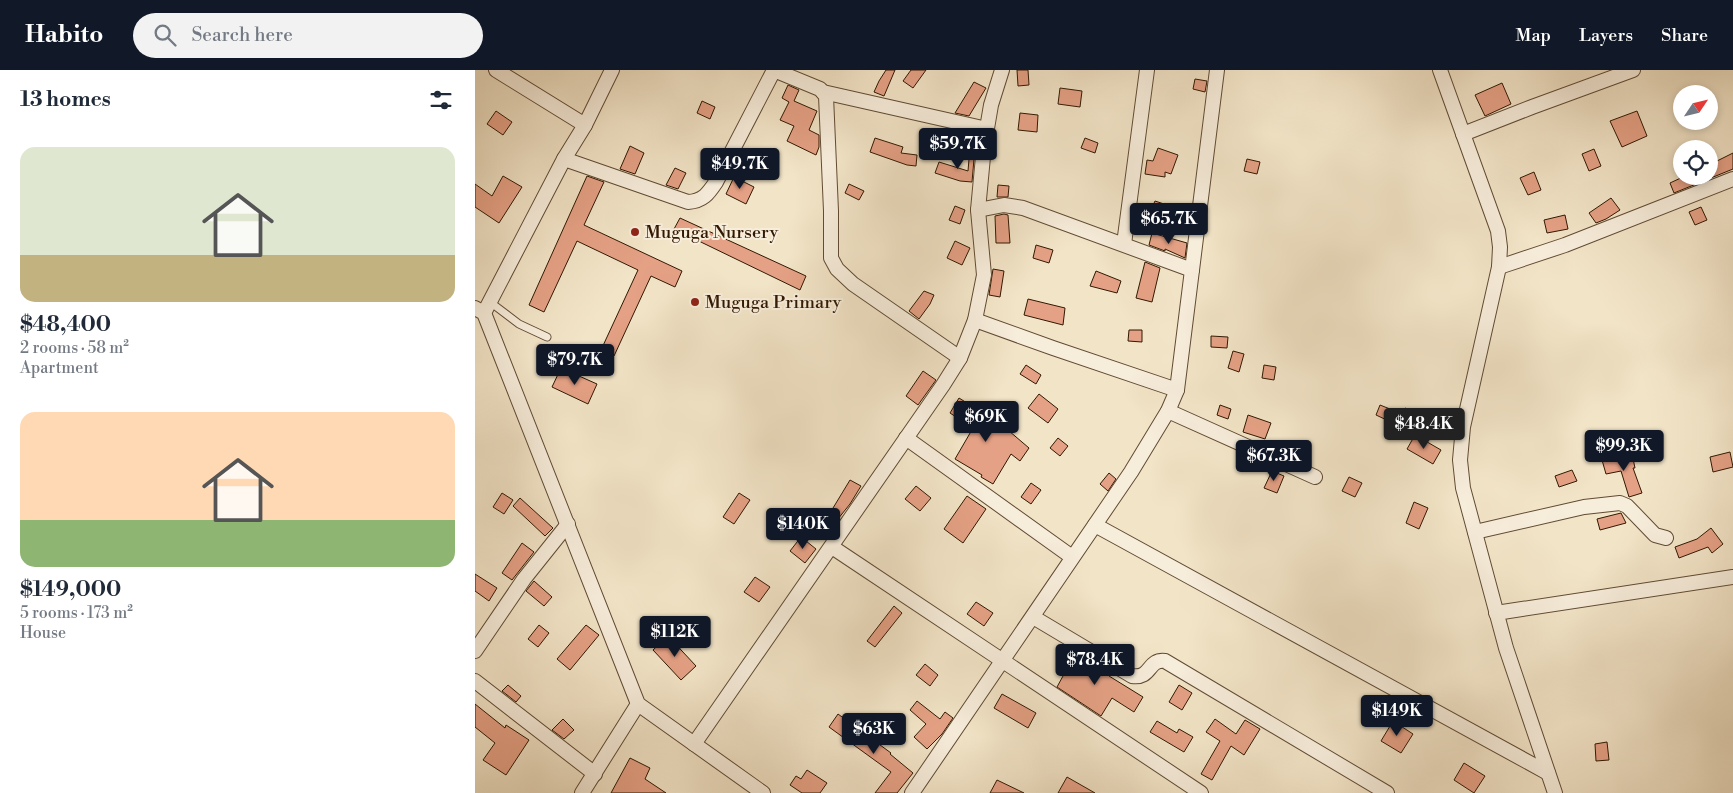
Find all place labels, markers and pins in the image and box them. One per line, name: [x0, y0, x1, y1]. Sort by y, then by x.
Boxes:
pin: $59.7K: [917, 128, 999, 170]
pin: $49.7K: [699, 148, 781, 190]
pin: $65.7K: [1128, 202, 1210, 245]
place label: Muguga Nursery: [645, 221, 779, 244]
marker: Muguga Nursery: [629, 226, 641, 238]
place label: Muguga Primary: [705, 291, 842, 314]
marker: Muguga Primary: [689, 296, 701, 308]
pin: $79.7K: [534, 344, 616, 386]
pin: $69K: [956, 400, 1016, 443]
pin: $48.4K: [1383, 408, 1465, 450]
pin: $99.3K: [1583, 430, 1665, 472]
pin: $67.3K: [1233, 440, 1315, 482]
pin: $140K: [768, 508, 838, 550]
pin: $112K: [640, 616, 710, 658]
pin: $78.4K: [1054, 644, 1136, 686]
pin: $149K: [1362, 694, 1432, 737]
pin: $63K: [844, 712, 904, 755]

